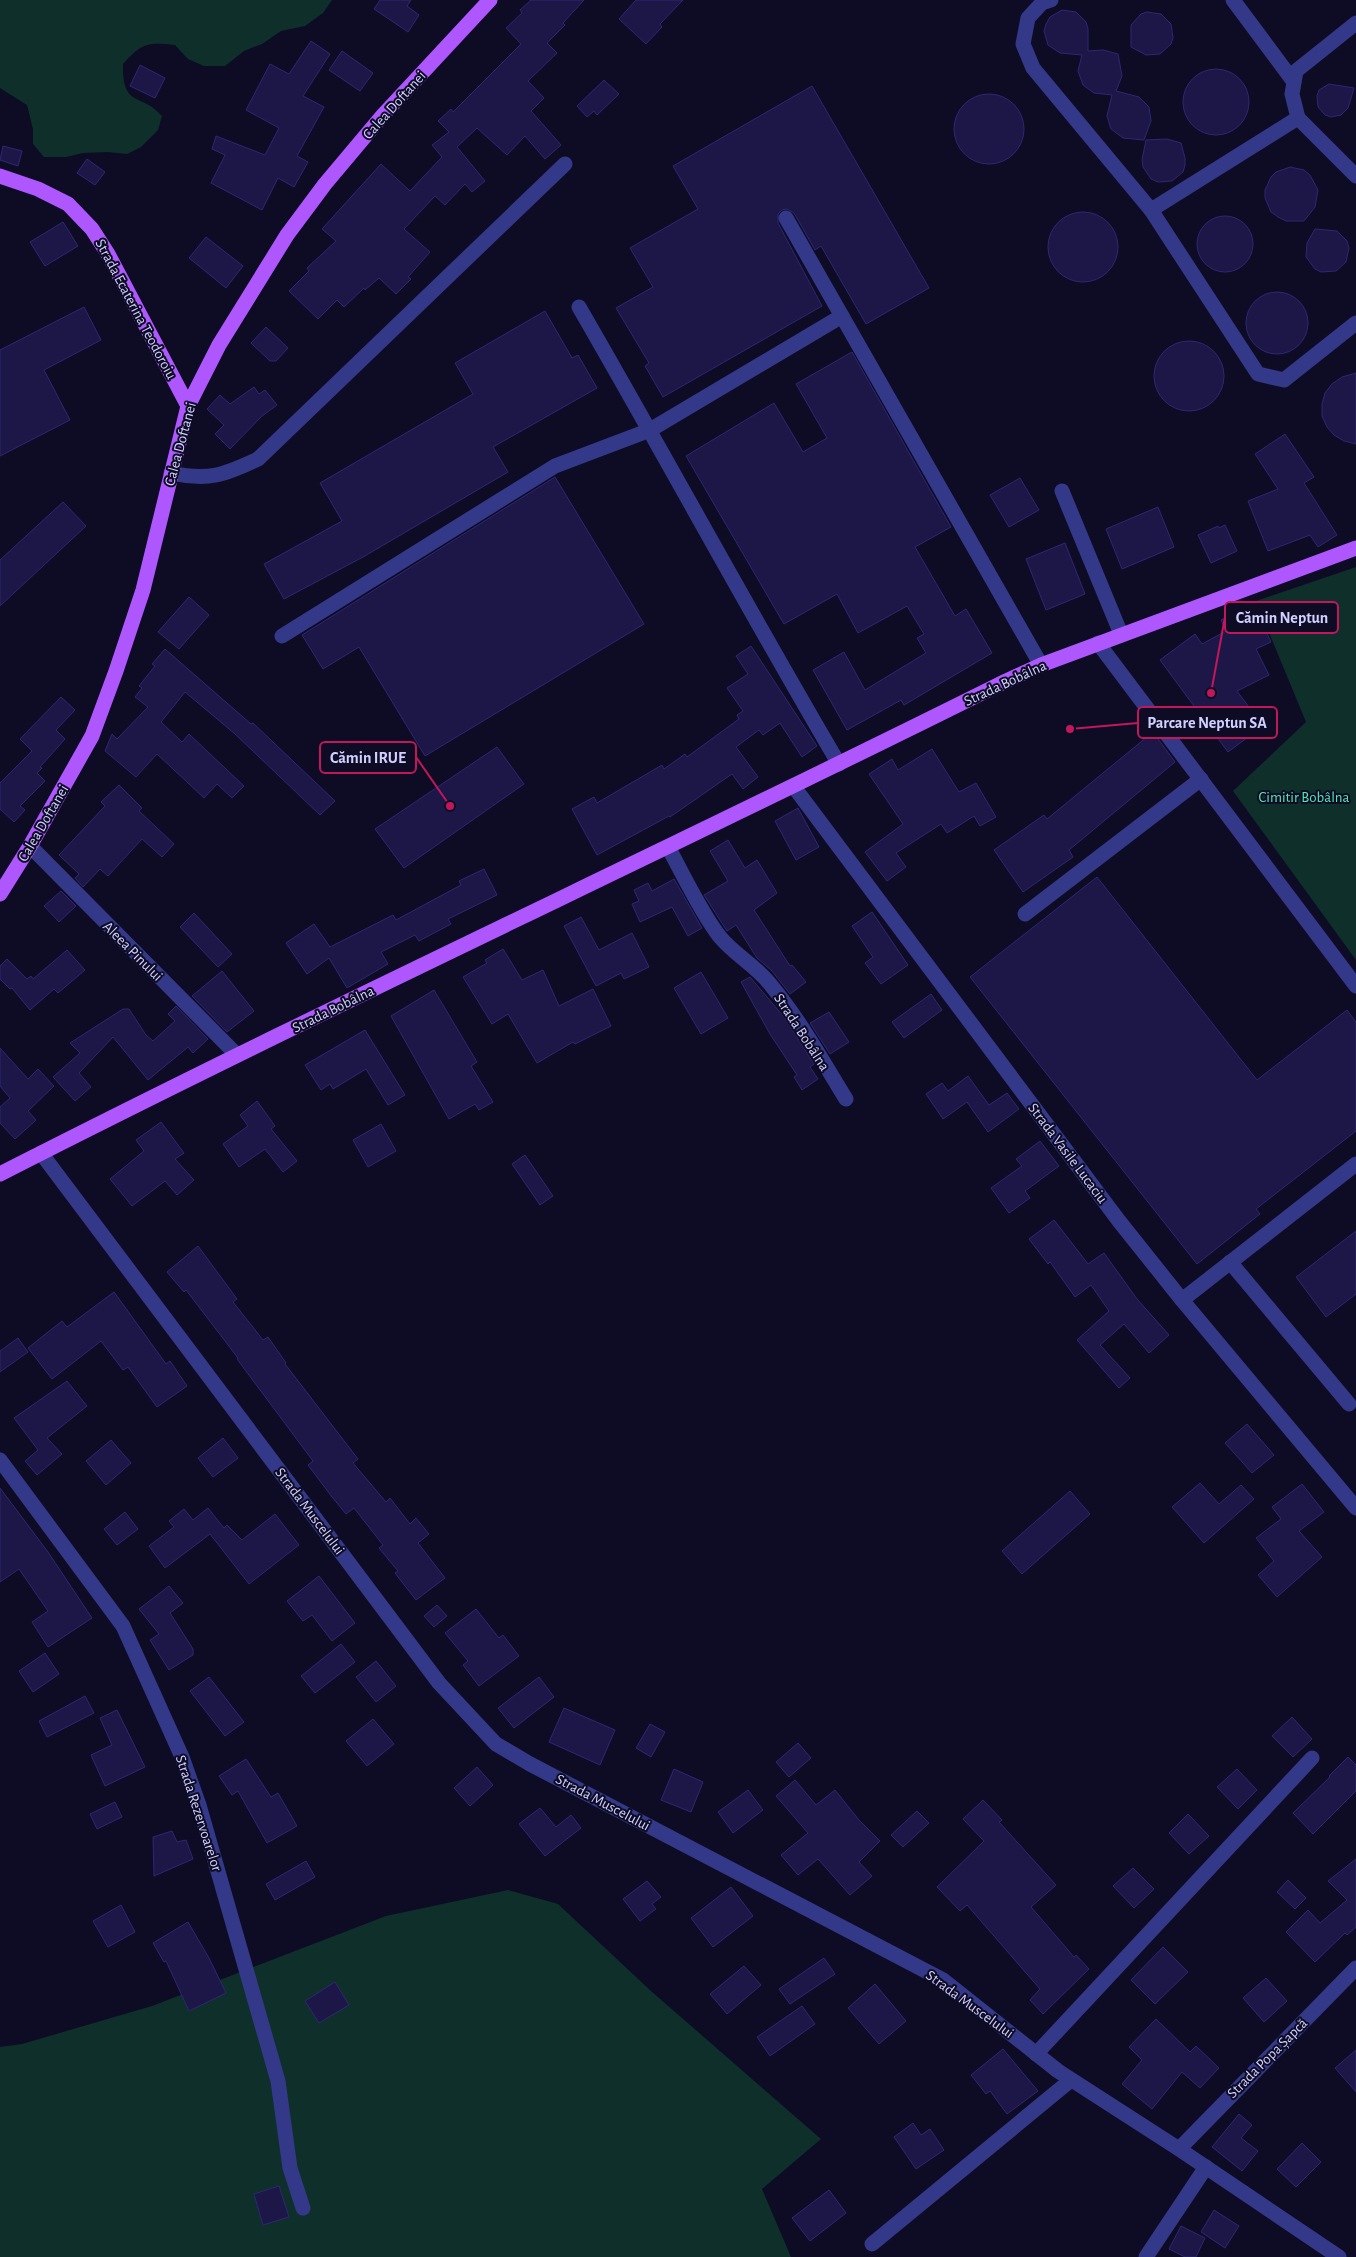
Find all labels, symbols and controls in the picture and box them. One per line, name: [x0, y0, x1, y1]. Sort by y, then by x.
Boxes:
street label: Calea Doftanei: [360, 68, 429, 142]
street label: Strada Ecaterina Teodoroiu: [92, 237, 179, 382]
street label: Calea Doftanei: [162, 401, 199, 488]
callout: Cămin Neptun: [1225, 602, 1338, 633]
text: Cămin Neptun: [1236, 610, 1328, 626]
street label: Strada Bobâlna: [962, 658, 1049, 709]
callout: Parcare Neptun SA: [1138, 707, 1277, 738]
text: Parcare Neptun SA: [1147, 715, 1267, 731]
callout: Cămin IRUE: [320, 742, 416, 773]
text: Cămin IRUE: [330, 750, 406, 766]
street label: Calea Doftanei: [15, 782, 71, 864]
park label: Cimitir Bobâlna: [1258, 790, 1350, 805]
street label: Aleea Pinului: [100, 919, 165, 984]
street label: Strada Bobâlna: [290, 983, 377, 1036]
street label: Strada Bobâlna: [771, 991, 832, 1074]
street label: Strada Vasile Lucaciu: [1025, 1100, 1110, 1206]
street label: Strada Muscelului: [272, 1465, 347, 1558]
street label: Strada Rezervoarelor: [173, 1753, 224, 1873]
street label: Strada Muscelului: [553, 1771, 652, 1834]
street label: Strada Muscelului: [923, 1968, 1016, 2041]
street label: Strada Popa Șapcă: [1225, 2015, 1311, 2102]

